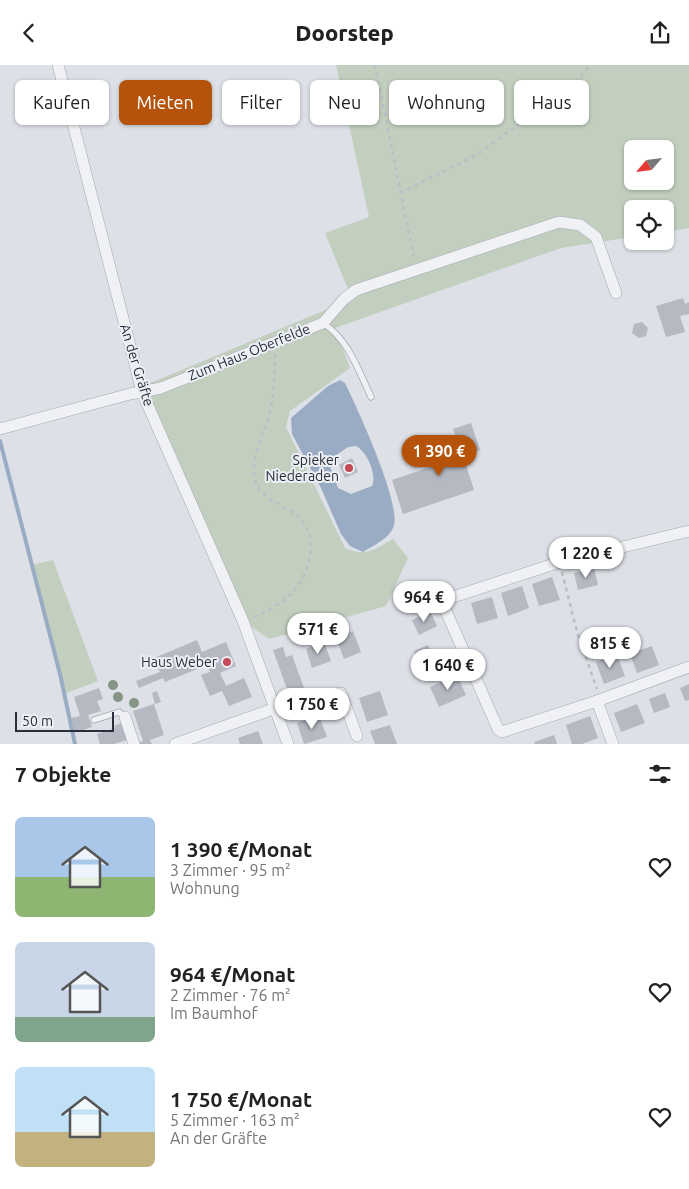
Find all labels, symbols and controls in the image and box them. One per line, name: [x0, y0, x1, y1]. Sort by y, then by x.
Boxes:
icon: back: [15, 19, 43, 47]
icon: share: [646, 19, 674, 47]
text: Doorstep: [295, 20, 394, 45]
chip: Kaufen: [15, 80, 109, 125]
chip: Mieten: [119, 80, 212, 125]
chip: Filter: [222, 80, 300, 125]
chip: Neu: [310, 80, 379, 125]
chip: Wohnung: [389, 80, 504, 125]
chip: Haus: [514, 80, 589, 125]
north arrow: [624, 140, 674, 190]
map controls: [624, 140, 674, 250]
button: locate: [624, 200, 674, 250]
street label: Zum Haus Oberfelde: [186, 320, 312, 384]
street label: An der Gräfte: [117, 322, 157, 408]
pin: 1 390 €: [393, 435, 485, 477]
text: 1 390 €: [413, 442, 465, 460]
place label: Spieker Niederaden: [266, 452, 340, 484]
marker: Spieker Niederaden: [343, 462, 355, 474]
pin: 1 220 €: [540, 537, 632, 579]
text: 1 220 €: [560, 544, 612, 562]
pin: 964 €: [389, 581, 459, 623]
text: 964 €: [404, 588, 444, 606]
pin: 571 €: [283, 613, 353, 655]
text: 571 €: [298, 620, 338, 638]
pin: 815 €: [575, 627, 645, 669]
text: 815 €: [590, 634, 630, 652]
pin: 1 640 €: [402, 649, 494, 691]
place label: Haus Weber: [141, 654, 218, 670]
marker: Haus Weber: [221, 656, 233, 668]
text: 1 640 €: [422, 656, 474, 674]
pin: 1 750 €: [266, 687, 358, 730]
text: 1 750 €: [286, 695, 338, 713]
scale bar: [15, 709, 114, 732]
text: 50 m: [22, 713, 53, 729]
icon: filters: [646, 760, 674, 788]
text: 7 Objekte: [15, 762, 111, 786]
icon: home: [55, 837, 115, 897]
text: 1 390 €/Monat: [170, 837, 312, 861]
icon: heart: [646, 853, 674, 881]
text: 3 Zimmer · 95 m²: [170, 861, 291, 879]
text: Wohnung: [170, 879, 240, 897]
icon: home: [55, 962, 115, 1022]
text: 964 €/Monat: [170, 962, 295, 986]
icon: heart: [646, 978, 674, 1006]
text: 2 Zimmer · 76 m²: [170, 986, 291, 1004]
text: Im Baumhof: [170, 1004, 258, 1022]
icon: home: [55, 1087, 115, 1147]
text: 1 750 €/Monat: [170, 1087, 312, 1111]
icon: heart: [646, 1103, 674, 1131]
text: 5 Zimmer · 163 m²: [170, 1111, 300, 1129]
text: An der Gräfte: [170, 1129, 267, 1147]

